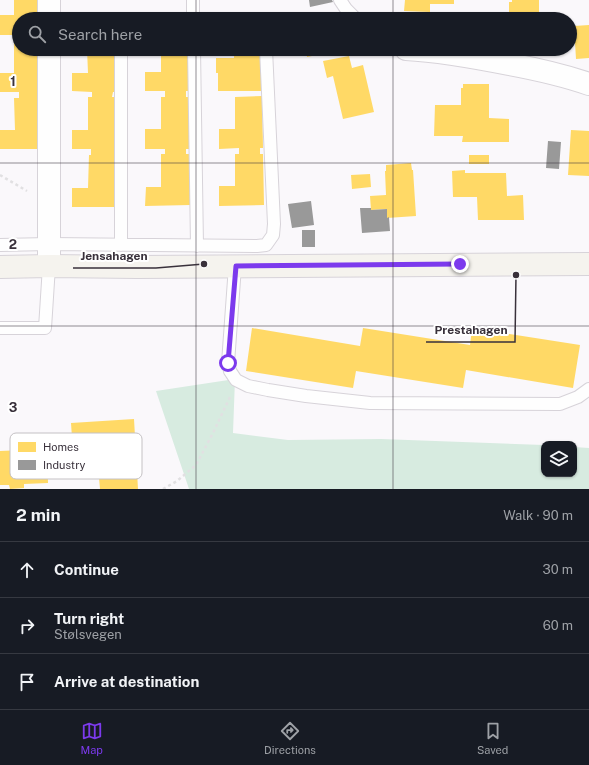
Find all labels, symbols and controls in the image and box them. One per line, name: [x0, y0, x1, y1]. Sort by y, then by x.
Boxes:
search box: [12, 12, 577, 56]
icon: search: [26, 23, 48, 45]
text: Search here: [58, 26, 142, 43]
text: 1: [10, 74, 16, 89]
text: 2: [9, 237, 17, 252]
callout: Jensahagen: [73, 244, 156, 268]
text: Jensahagen: [80, 249, 148, 263]
route end: [451, 255, 469, 273]
callout: Prestahagen: [426, 318, 515, 342]
text: Prestahagen: [434, 323, 508, 337]
route start: [219, 354, 237, 372]
text: 3: [9, 400, 18, 415]
legend: [10, 433, 142, 479]
text: Homes: [43, 441, 79, 453]
map controls: [541, 441, 577, 477]
button: layers: [541, 441, 577, 477]
text: Industry: [43, 459, 86, 471]
text: 2 min: [16, 505, 61, 525]
text: Walk · 90 m: [503, 508, 573, 523]
icon: ahead: [16, 559, 38, 581]
text: Continue: [54, 561, 119, 578]
text: 30 m: [543, 562, 573, 577]
text: Turn right: [54, 610, 124, 627]
icon: right: [16, 615, 38, 637]
text: 60 m: [543, 618, 573, 633]
text: Stølsvegen: [54, 627, 122, 642]
icon: arrive: [16, 671, 38, 693]
text: Arrive at destination: [54, 673, 199, 690]
tab: Map: [81, 720, 103, 756]
tab: Directions: [264, 720, 316, 756]
tab: Saved: [477, 720, 508, 756]

